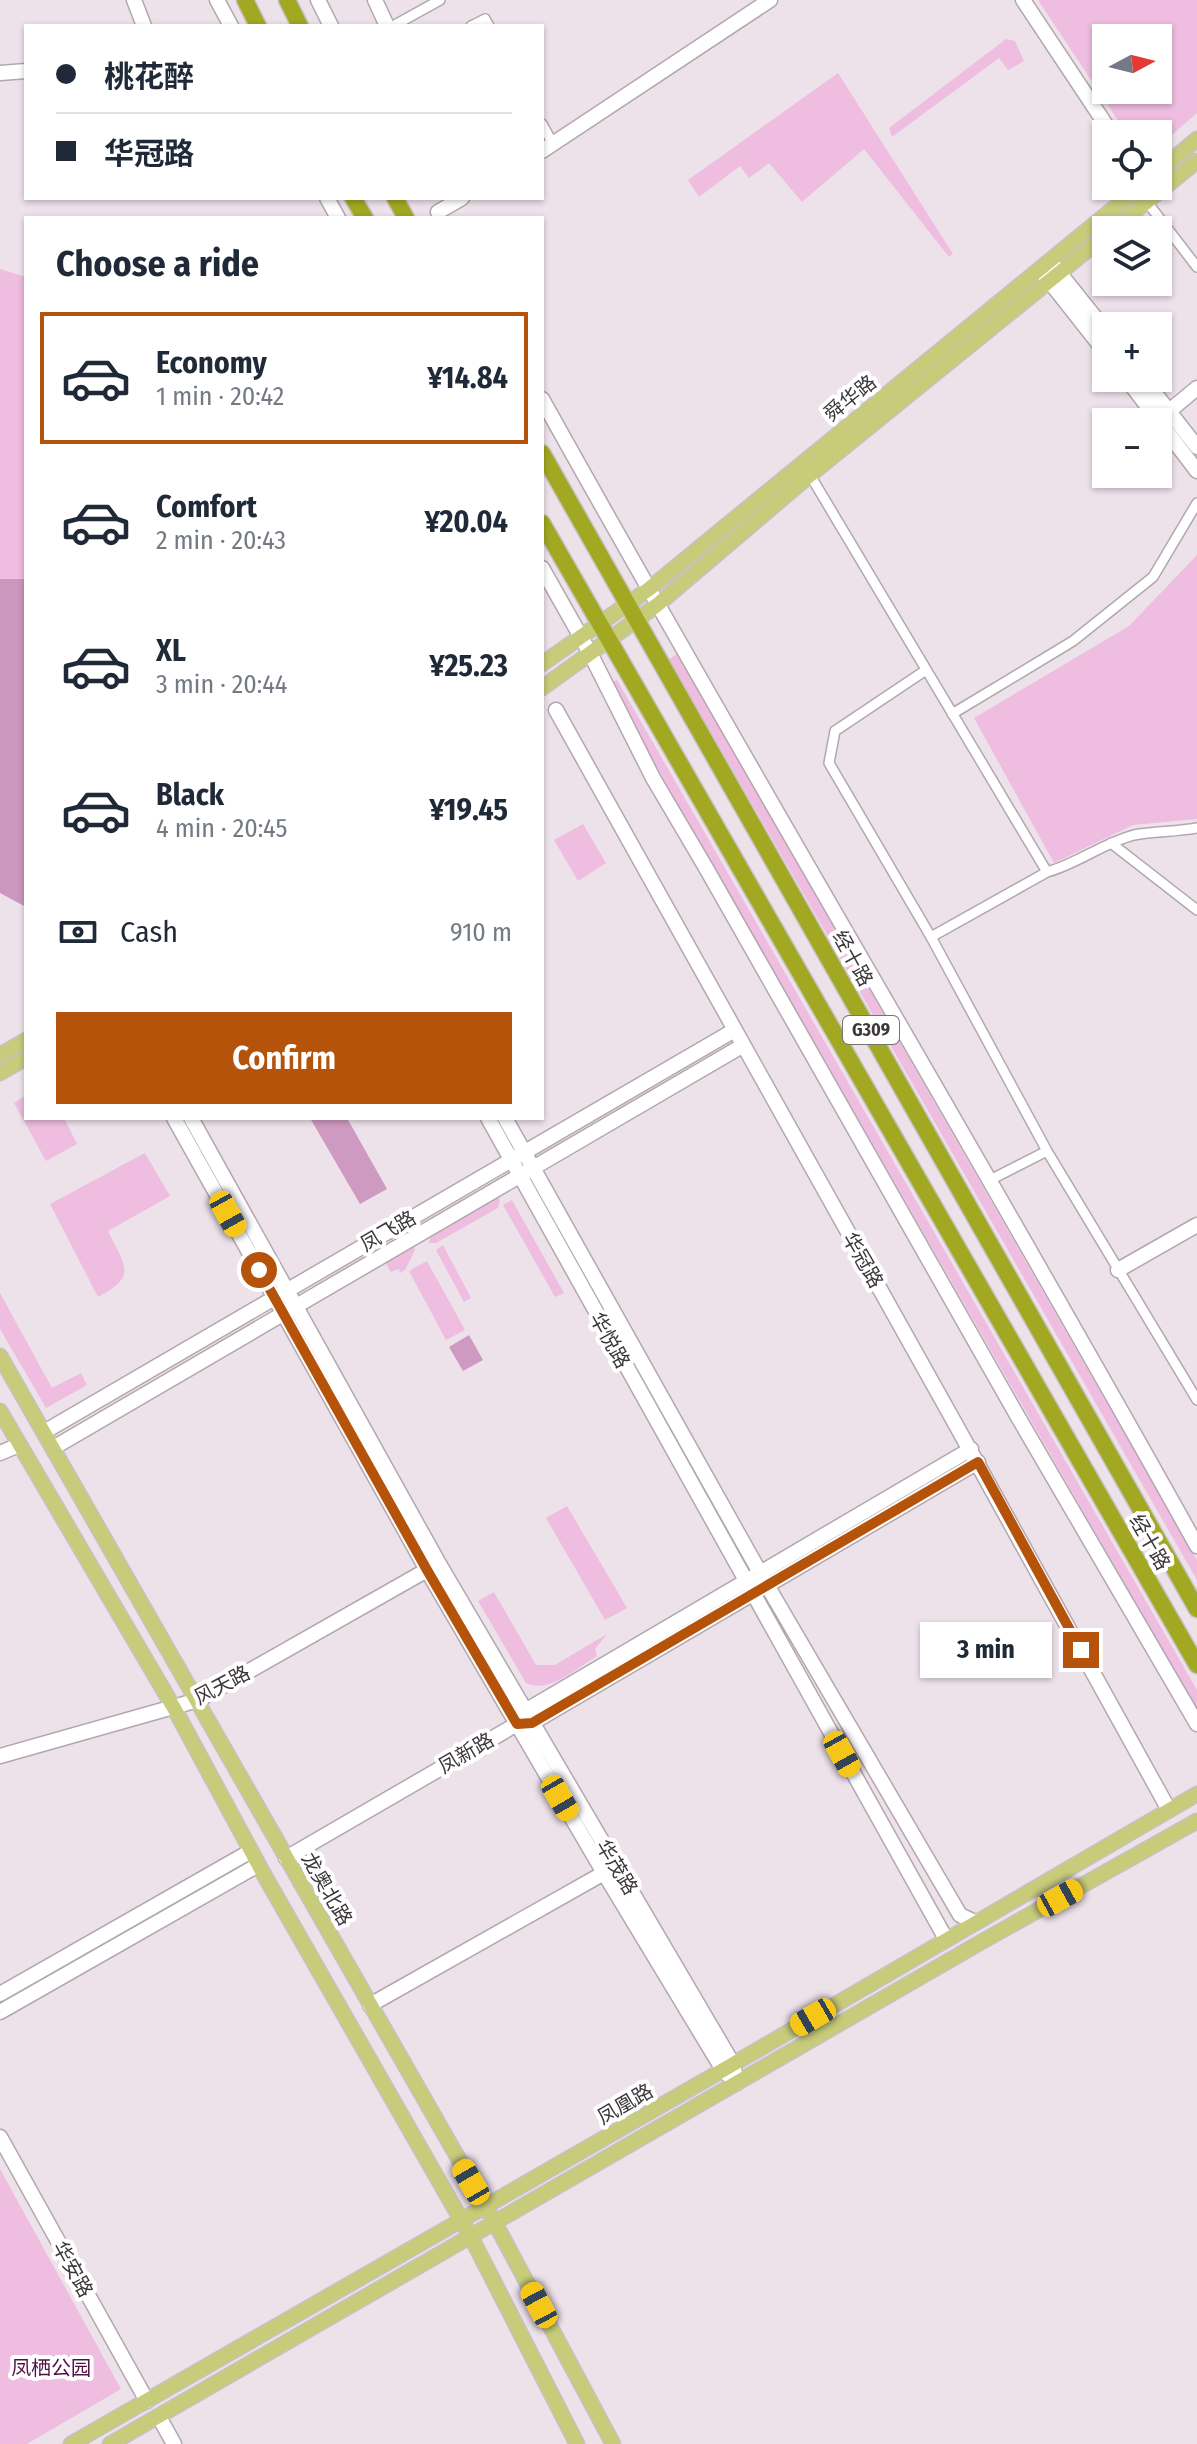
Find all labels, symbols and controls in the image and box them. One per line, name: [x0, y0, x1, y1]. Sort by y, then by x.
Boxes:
north arrow: [1092, 24, 1172, 104]
map controls: [1092, 24, 1172, 488]
text: 桃花醉: [104, 59, 194, 95]
button: locate: [1092, 120, 1172, 200]
text: 华冠路: [104, 136, 194, 172]
button: layers: [1092, 216, 1172, 296]
text: Choose a ride: [56, 242, 259, 286]
button: +: [1092, 312, 1172, 392]
icon: car: [60, 342, 132, 414]
text: Economy: [156, 345, 267, 381]
text: ¥14.84: [427, 360, 508, 396]
street label: 舜华路: [819, 370, 881, 426]
text: 1 min · 20:42: [156, 381, 284, 412]
button: −: [1092, 408, 1172, 488]
icon: car: [60, 486, 132, 558]
text: Comfort: [156, 489, 257, 525]
text: ¥20.04: [424, 504, 508, 540]
text: 2 min · 20:43: [156, 525, 286, 556]
icon: car: [60, 630, 132, 702]
text: XL: [156, 633, 186, 669]
text: ¥25.23: [429, 648, 508, 684]
text: 3 min · 20:44: [156, 669, 287, 700]
icon: car: [60, 774, 132, 846]
text: Black: [156, 777, 224, 813]
text: ¥19.45: [429, 792, 508, 828]
text: 4 min · 20:45: [156, 813, 287, 844]
icon: cash: [56, 910, 100, 954]
text: Cash: [120, 914, 178, 950]
text: 910 m: [450, 917, 512, 948]
street label: 经十路: [828, 926, 878, 990]
button: Confirm: [56, 1012, 512, 1104]
road number: G309: [843, 1016, 899, 1044]
car: [206, 1187, 250, 1241]
street label: 凤飞路: [356, 1206, 420, 1256]
street label: 华冠路: [838, 1228, 888, 1292]
route start: [241, 1252, 277, 1288]
street label: 华悦路: [585, 1308, 635, 1372]
street label: 经十路: [1125, 1510, 1175, 1574]
callout: 3 min: [921, 1622, 1053, 1678]
route end: [1063, 1632, 1099, 1668]
text: 3 min: [957, 1634, 1015, 1665]
street label: 风天路: [190, 1660, 254, 1710]
car: [820, 1727, 864, 1781]
street label: 凤新路: [434, 1728, 498, 1778]
car: [538, 1771, 582, 1825]
street label: 华茂路: [591, 1835, 643, 1899]
street label: 龙奥北路: [297, 1848, 357, 1930]
car: [1033, 1876, 1087, 1920]
car: [786, 1995, 840, 2039]
street label: 凤凰路: [593, 2079, 657, 2129]
car: [449, 2155, 493, 2209]
street label: 华安路: [48, 2237, 98, 2301]
car: [517, 2278, 561, 2332]
park label: 凤栖公园: [11, 2356, 91, 2380]

